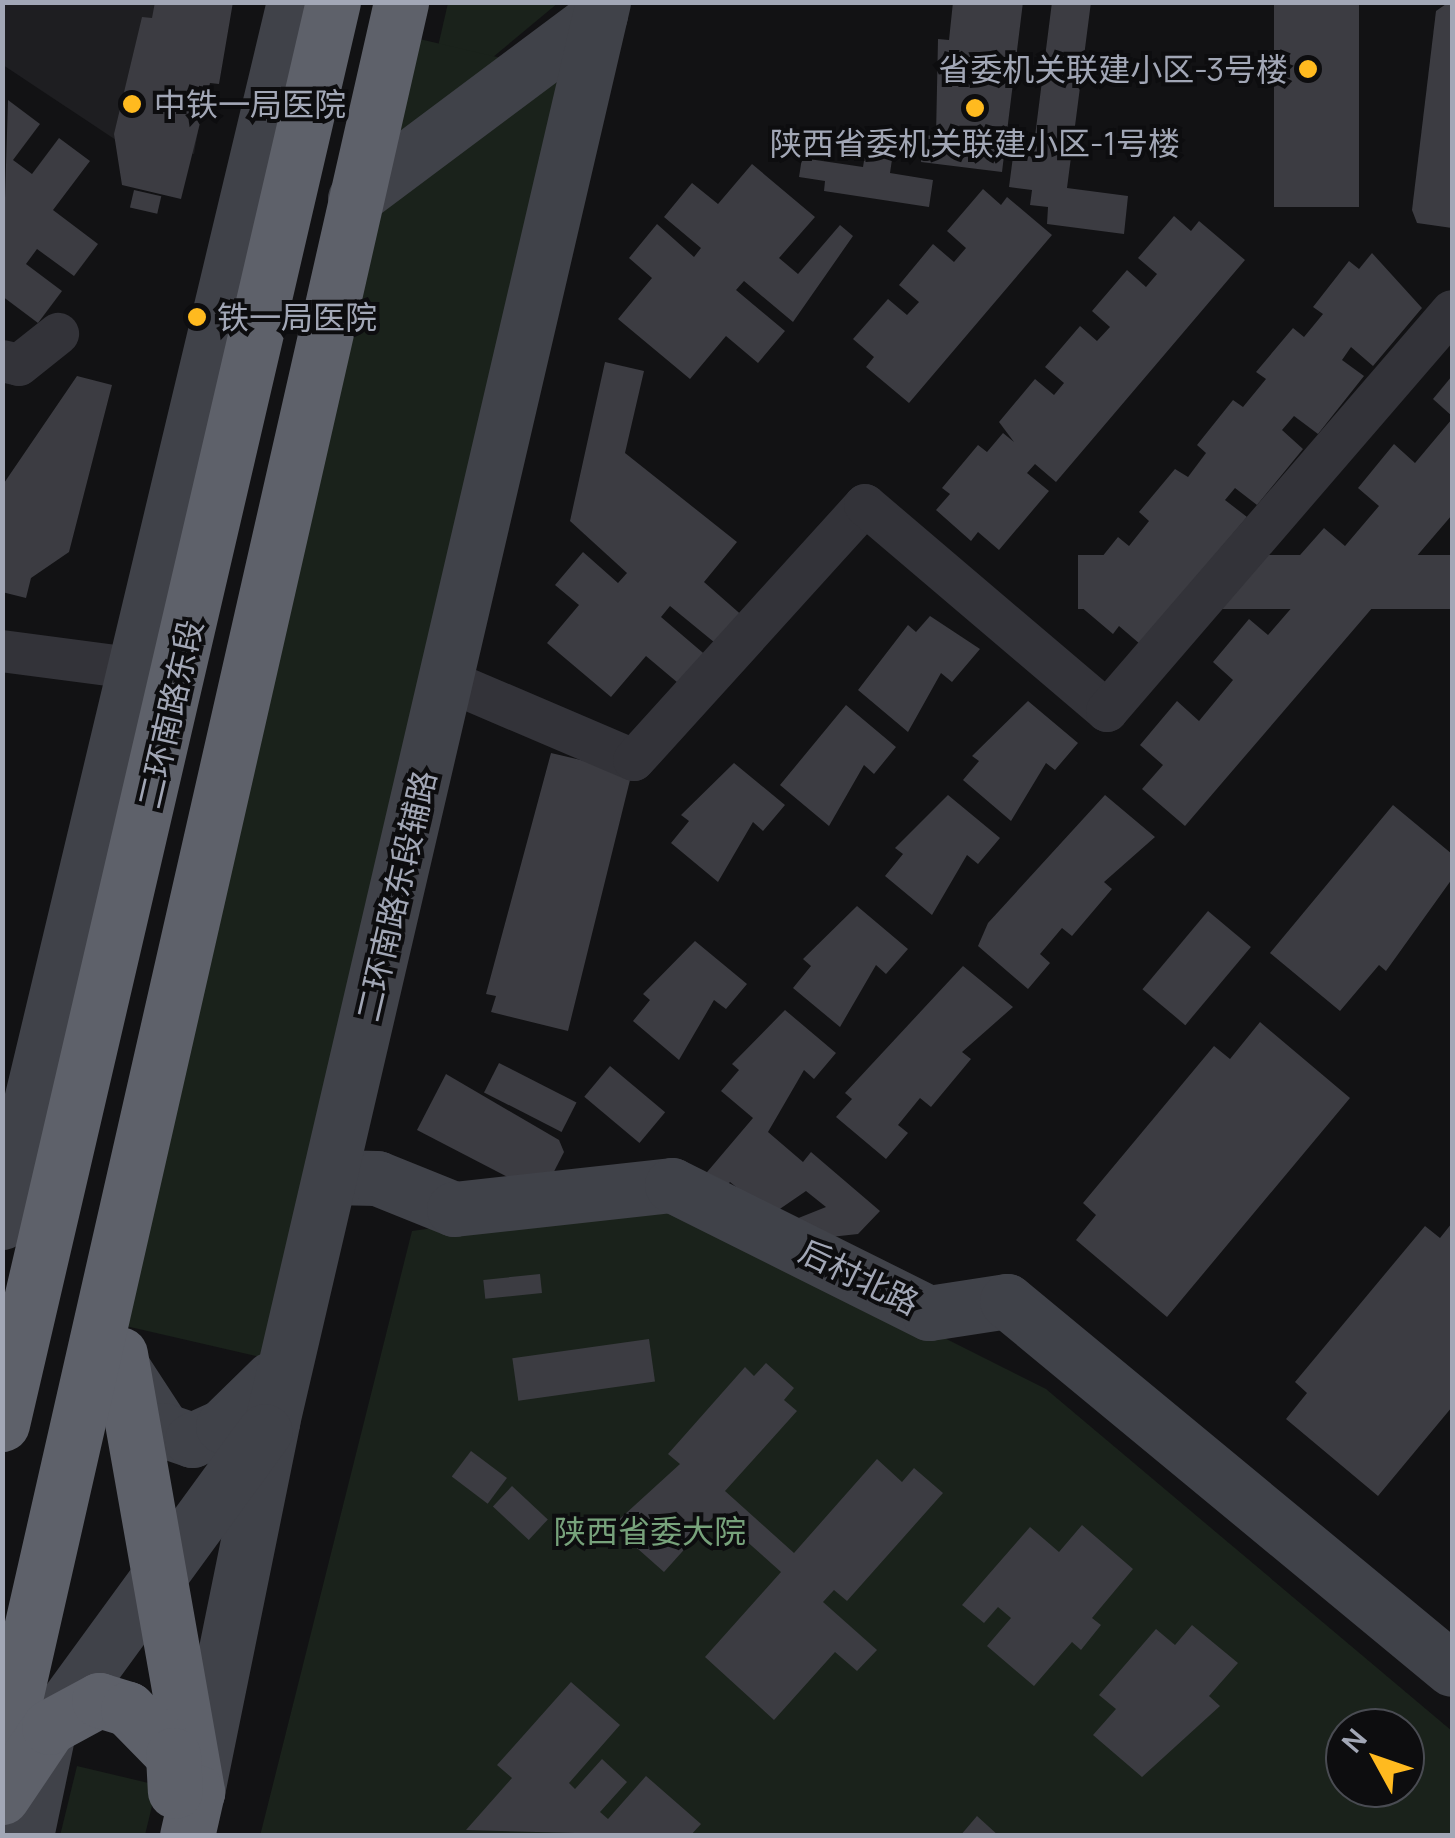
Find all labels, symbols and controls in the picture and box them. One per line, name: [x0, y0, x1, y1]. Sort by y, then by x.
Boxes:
place label: 省委机关联建小区-3号楼: [938, 50, 1288, 88]
marker: 省委机关联建小区-3号楼: [1297, 58, 1319, 80]
place label: 中铁一局医院: [154, 85, 346, 123]
marker: 中铁一局医院: [119, 91, 145, 117]
marker: 陕西省委机关联建小区-1号楼: [964, 97, 986, 119]
place label: 陕西省委机关联建小区-1号楼: [770, 124, 1180, 162]
place label: 铁一局医院: [217, 298, 377, 336]
marker: 铁一局医院: [186, 306, 208, 328]
street label: 二环南路东段: [130, 616, 210, 812]
street label: 二环南路东段辅路: [348, 767, 444, 1025]
street label: 后村北路: [793, 1232, 925, 1322]
park label: 陕西省委大院: [554, 1512, 746, 1550]
north arrow: [1325, 1708, 1425, 1808]
text: N: [1333, 1720, 1375, 1760]

